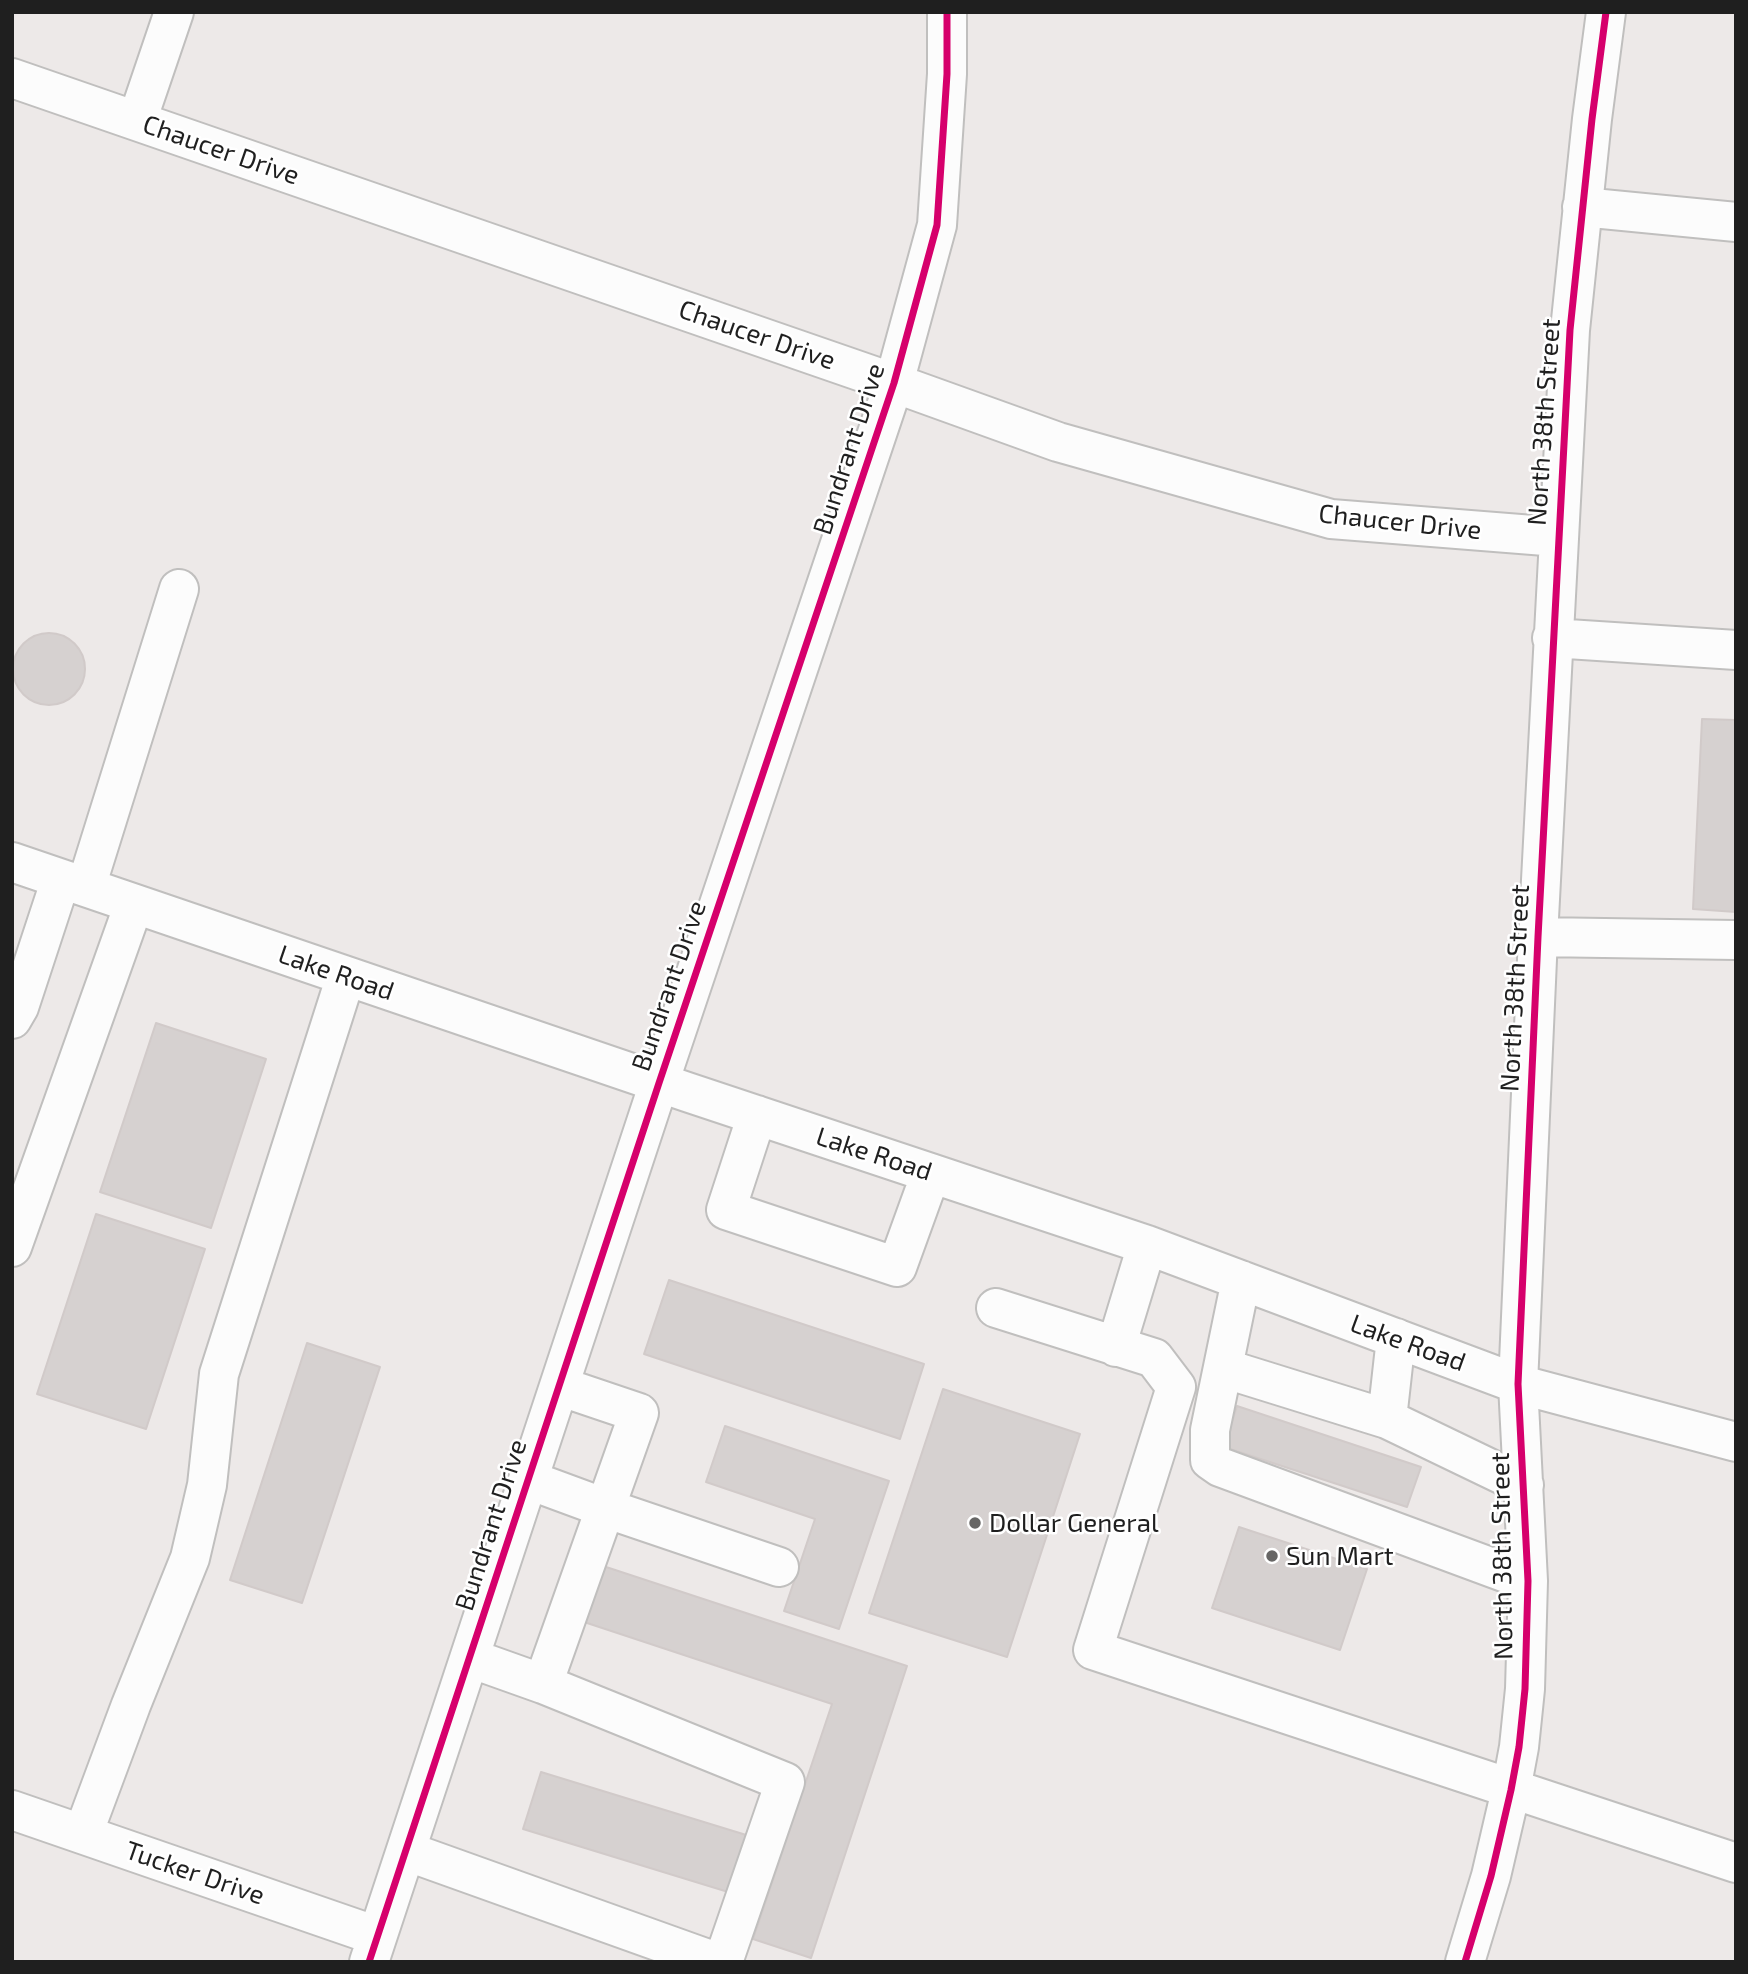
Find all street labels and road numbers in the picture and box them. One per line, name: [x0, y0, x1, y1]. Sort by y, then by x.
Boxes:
street label: Chaucer Drive: [139, 109, 303, 191]
street label: Chaucer Drive: [675, 294, 839, 376]
street label: North 38th Street: [1521, 317, 1567, 527]
street label: Bundrant Drive: [807, 359, 891, 539]
street label: Chaucer Drive: [1317, 498, 1483, 546]
street label: North 38th Street: [1494, 884, 1536, 1092]
street label: Bundrant Drive: [625, 897, 713, 1075]
street label: Lake Road: [274, 939, 398, 1007]
street label: Lake Road: [812, 1121, 936, 1187]
street label: Lake Road: [1346, 1308, 1470, 1378]
street label: Bundrant Drive: [449, 1435, 533, 1615]
street label: North 38th Street: [1485, 1452, 1519, 1660]
street label: Tucker Drive: [121, 1835, 269, 1911]

